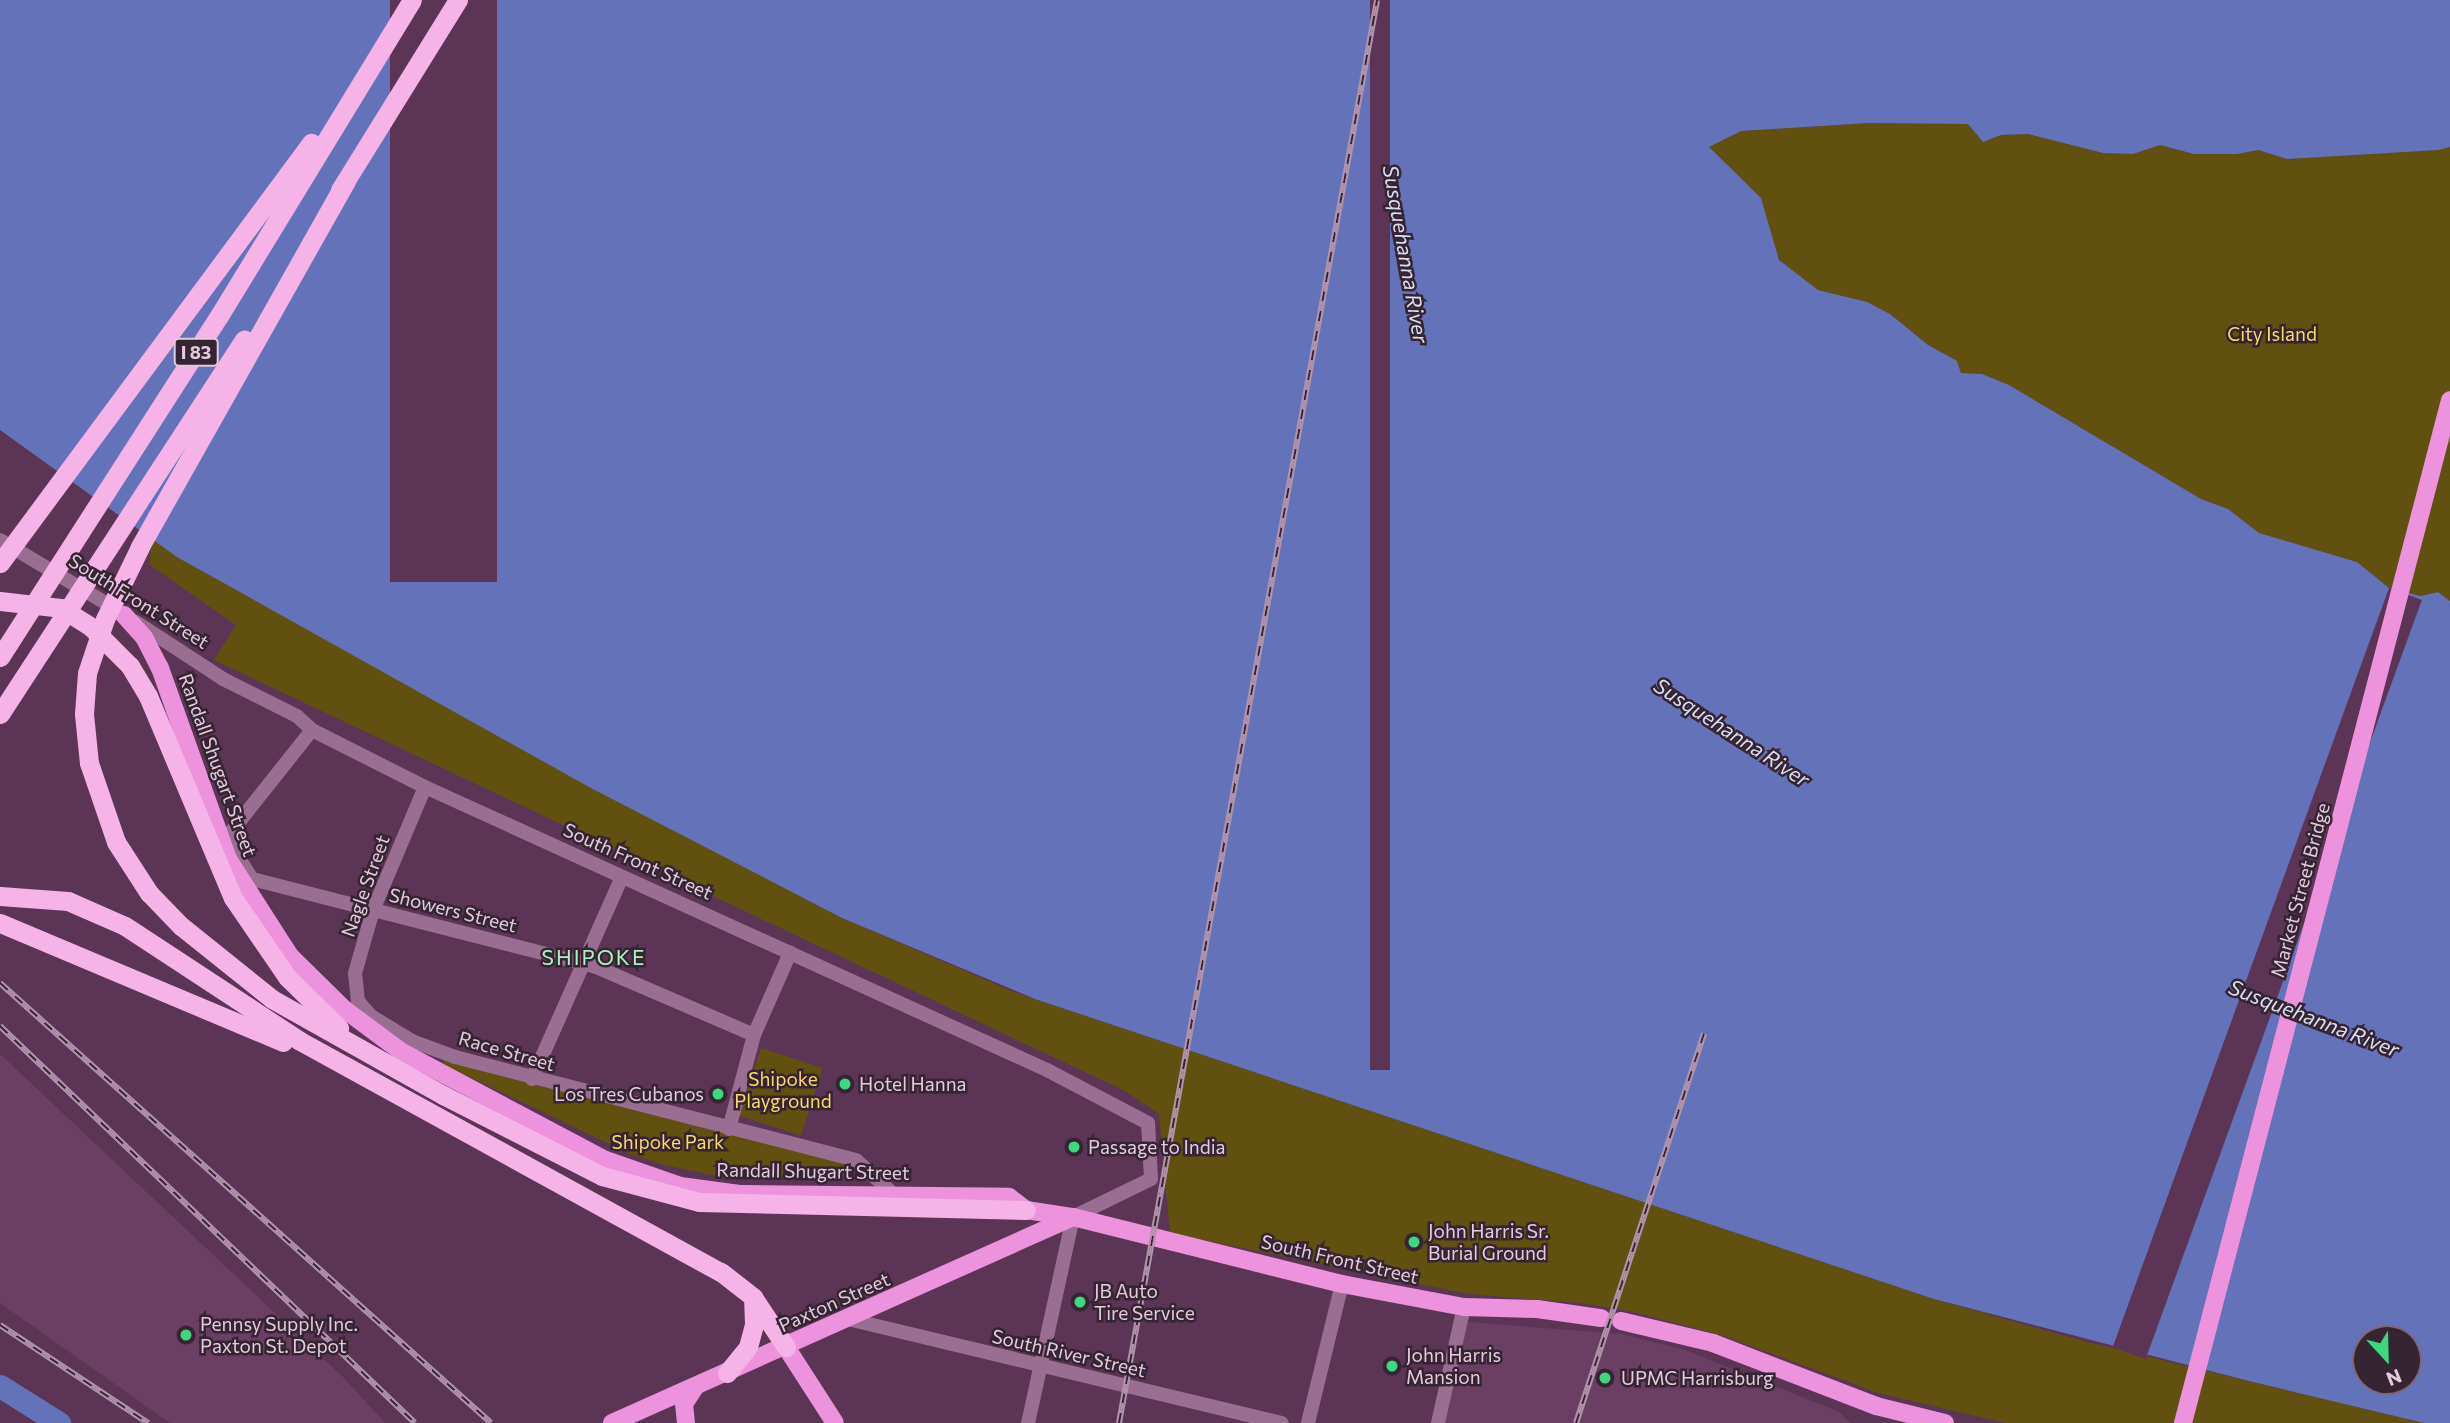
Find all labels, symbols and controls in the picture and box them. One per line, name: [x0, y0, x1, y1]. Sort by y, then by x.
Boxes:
water label: Susquehanna River: [1378, 163, 1434, 345]
park label: City Island: [2227, 323, 2317, 345]
road number: I 83: [173, 338, 219, 366]
street label: South Front Street: [65, 549, 213, 653]
street label: Randall Shugart Street: [174, 670, 262, 860]
water label: Susquehanna River: [1650, 672, 1814, 792]
street label: Market Street Bridge: [2266, 800, 2334, 980]
street label: South Front Street: [560, 818, 716, 904]
street label: Nagle Street: [336, 832, 394, 940]
street label: Showers Street: [387, 883, 519, 937]
district label: SHIPOKE: [542, 944, 646, 970]
water label: Susquehanna River: [2225, 974, 2403, 1062]
street label: Race Street: [456, 1026, 558, 1076]
park label: Shipoke Playground: [734, 1068, 832, 1112]
place label: Hotel Hanna: [859, 1073, 966, 1095]
marker: Hotel Hanna: [837, 1076, 853, 1092]
place label: Los Tres Cubanos: [554, 1083, 704, 1105]
marker: Los Tres Cubanos: [710, 1086, 726, 1102]
park label: Shipoke Park: [612, 1131, 724, 1153]
place label: Passage to India: [1088, 1136, 1225, 1158]
marker: Passage to India: [1066, 1139, 1082, 1155]
street label: Randall Shugart Street: [716, 1158, 910, 1184]
place label: John Harris Sr. Burial Ground: [1428, 1220, 1549, 1264]
street label: South Front Street: [1259, 1230, 1421, 1288]
marker: John Harris Sr. Burial Ground: [1406, 1234, 1422, 1250]
street label: Paxton Street: [775, 1267, 893, 1337]
place label: JB Auto Tire Service: [1094, 1280, 1195, 1324]
marker: JB Auto Tire Service: [1072, 1294, 1088, 1310]
place label: Pennsy Supply Inc. Paxton St. Depot: [200, 1313, 358, 1357]
street label: South River Street: [990, 1324, 1148, 1382]
north arrow: [2352, 1325, 2422, 1395]
marker: Pennsy Supply Inc. Paxton St. Depot: [178, 1327, 194, 1343]
place label: John Harris Mansion: [1406, 1344, 1501, 1388]
marker: John Harris Mansion: [1384, 1358, 1400, 1374]
text: N: [2383, 1365, 2405, 1391]
place label: UPMC Harrisburg: [1621, 1367, 1774, 1389]
marker: UPMC Harrisburg: [1595, 1368, 1615, 1388]

